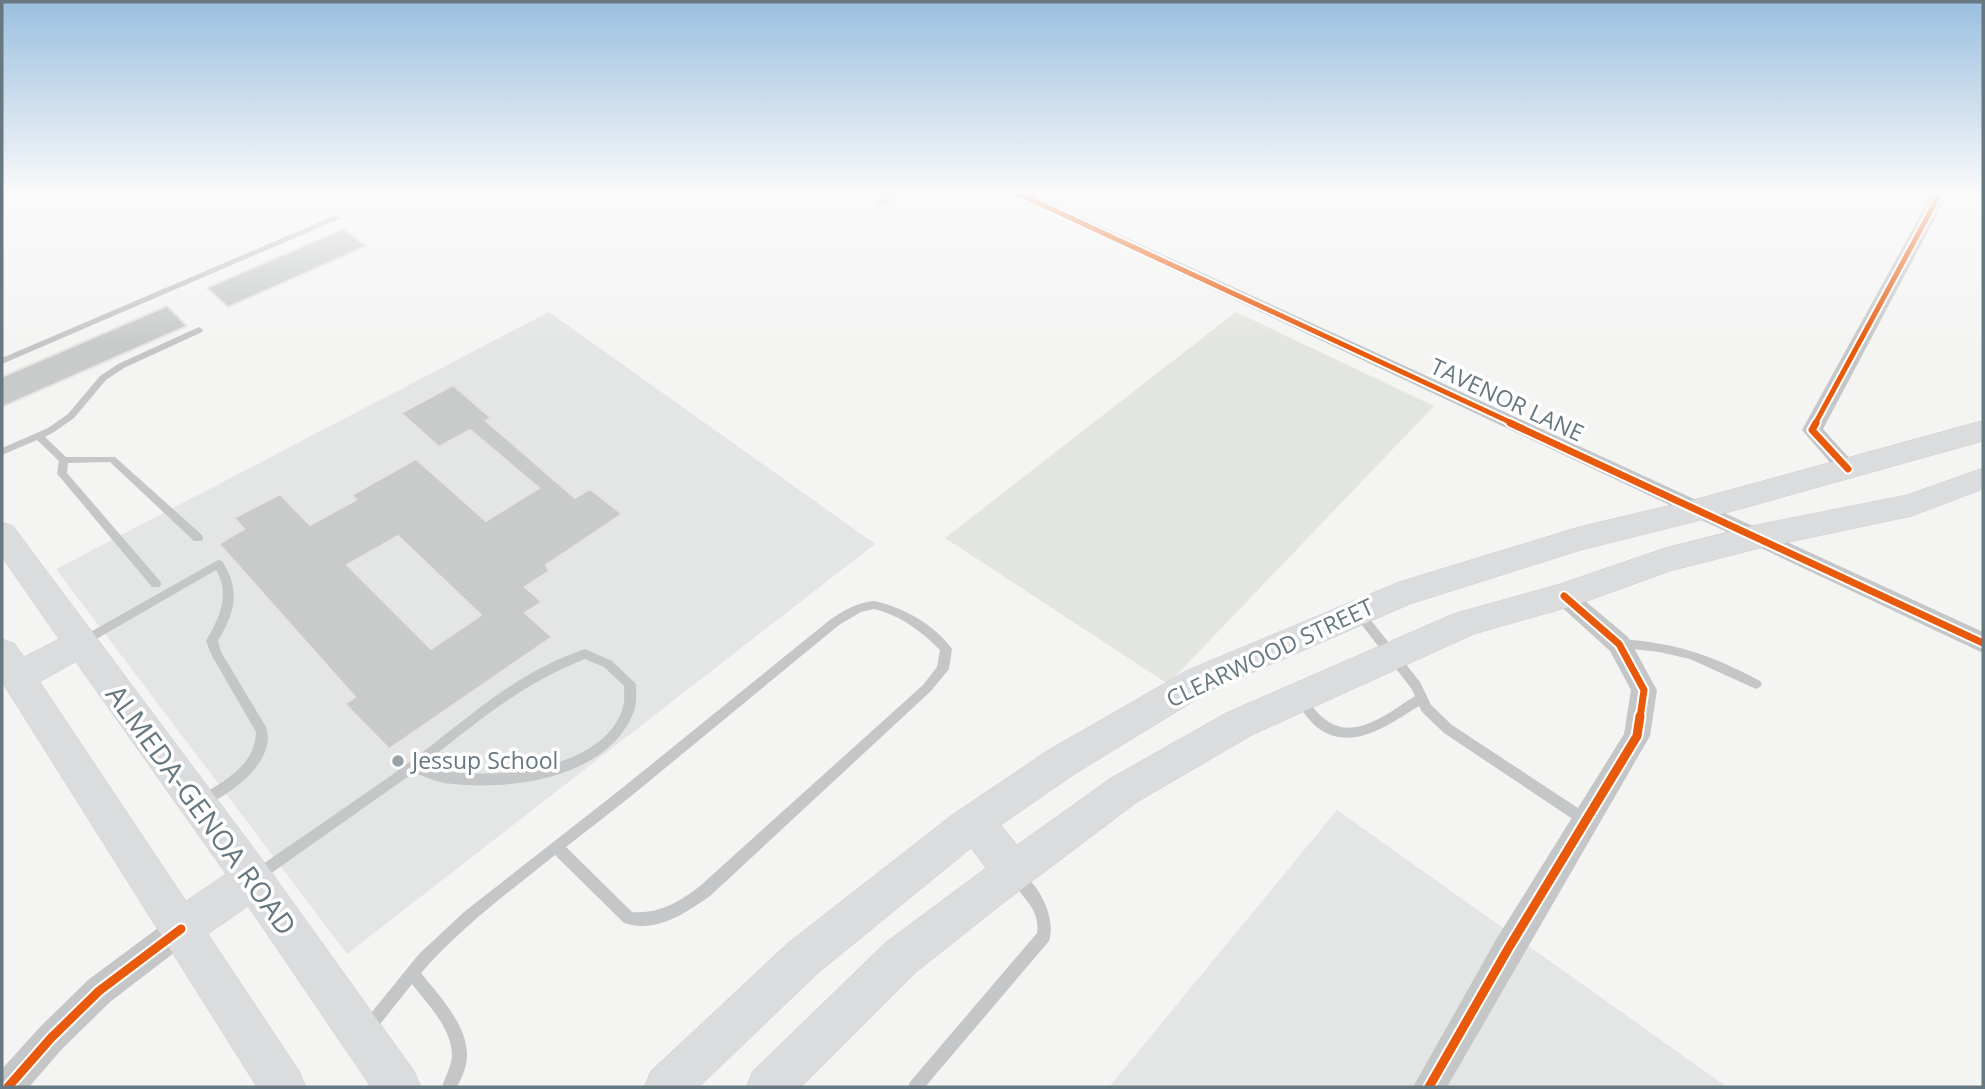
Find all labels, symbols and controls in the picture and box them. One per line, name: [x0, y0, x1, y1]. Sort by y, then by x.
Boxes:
street label: TAVENOR LANE: [1426, 350, 1589, 449]
street label: CLEARWOOD STREET: [1161, 590, 1379, 714]
street label: ALMEDA-GENOA ROAD: [98, 677, 306, 942]
place label: Jessup School: [410, 744, 558, 776]
marker: Jessup School: [390, 753, 406, 769]

